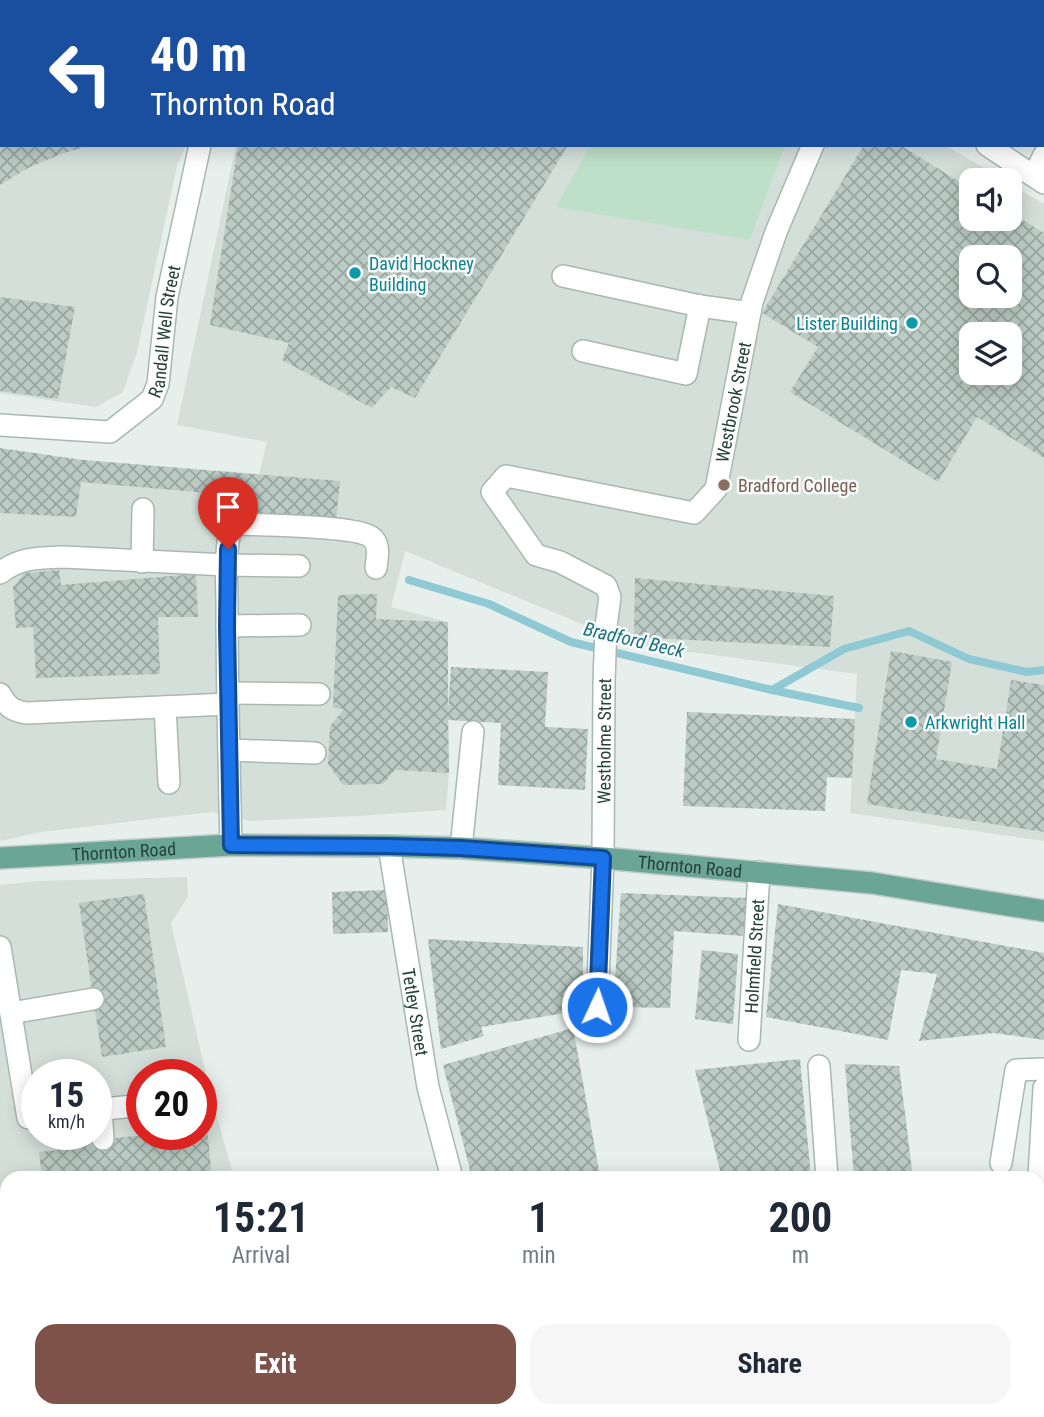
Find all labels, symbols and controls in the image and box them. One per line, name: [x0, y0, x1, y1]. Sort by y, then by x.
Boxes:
text: 40 m: [150, 26, 247, 83]
icon: left: [35, 28, 126, 119]
text: Thornton Road: [150, 85, 336, 123]
map controls: [959, 168, 1022, 385]
button: sound: [959, 168, 1022, 231]
button: search: [959, 245, 1022, 308]
place label: David Hockney Building: [369, 253, 474, 295]
street label: Randall Well Street: [143, 263, 184, 400]
marker: David Hockney Building: [347, 265, 363, 281]
place label: Lister Building: [796, 313, 898, 334]
marker: Lister Building: [904, 315, 920, 331]
button: layers: [959, 322, 1022, 385]
street label: Westbrook Street: [711, 340, 755, 464]
place label: Bradford College: [738, 475, 857, 496]
pin: [198, 477, 258, 549]
marker: Bradford College: [716, 477, 732, 493]
icon: arrive: [209, 488, 247, 526]
water label: Bradford Beck: [581, 617, 687, 663]
street label: Westholme Street: [593, 678, 615, 804]
place label: Arkwright Hall: [925, 712, 1025, 733]
marker: Arkwright Hall: [903, 714, 919, 730]
street label: Thornton Road: [71, 838, 177, 864]
street label: Thornton Road: [637, 851, 743, 881]
street label: Holmfield Street: [740, 898, 768, 1014]
street label: Tetley Street: [398, 966, 433, 1057]
position arrow: [560, 970, 634, 1044]
speed limit sign: 20: [126, 1059, 217, 1150]
text: 15: [49, 1075, 84, 1116]
text: km/h: [48, 1111, 85, 1132]
text: 15:21: [213, 1193, 309, 1242]
text: 1: [528, 1193, 549, 1242]
text: 200: [768, 1193, 832, 1242]
text: Arrival: [232, 1242, 290, 1269]
text: min: [522, 1242, 556, 1269]
text: m: [792, 1242, 809, 1269]
button: Exit: [35, 1324, 516, 1404]
button: Share: [530, 1324, 1010, 1404]

